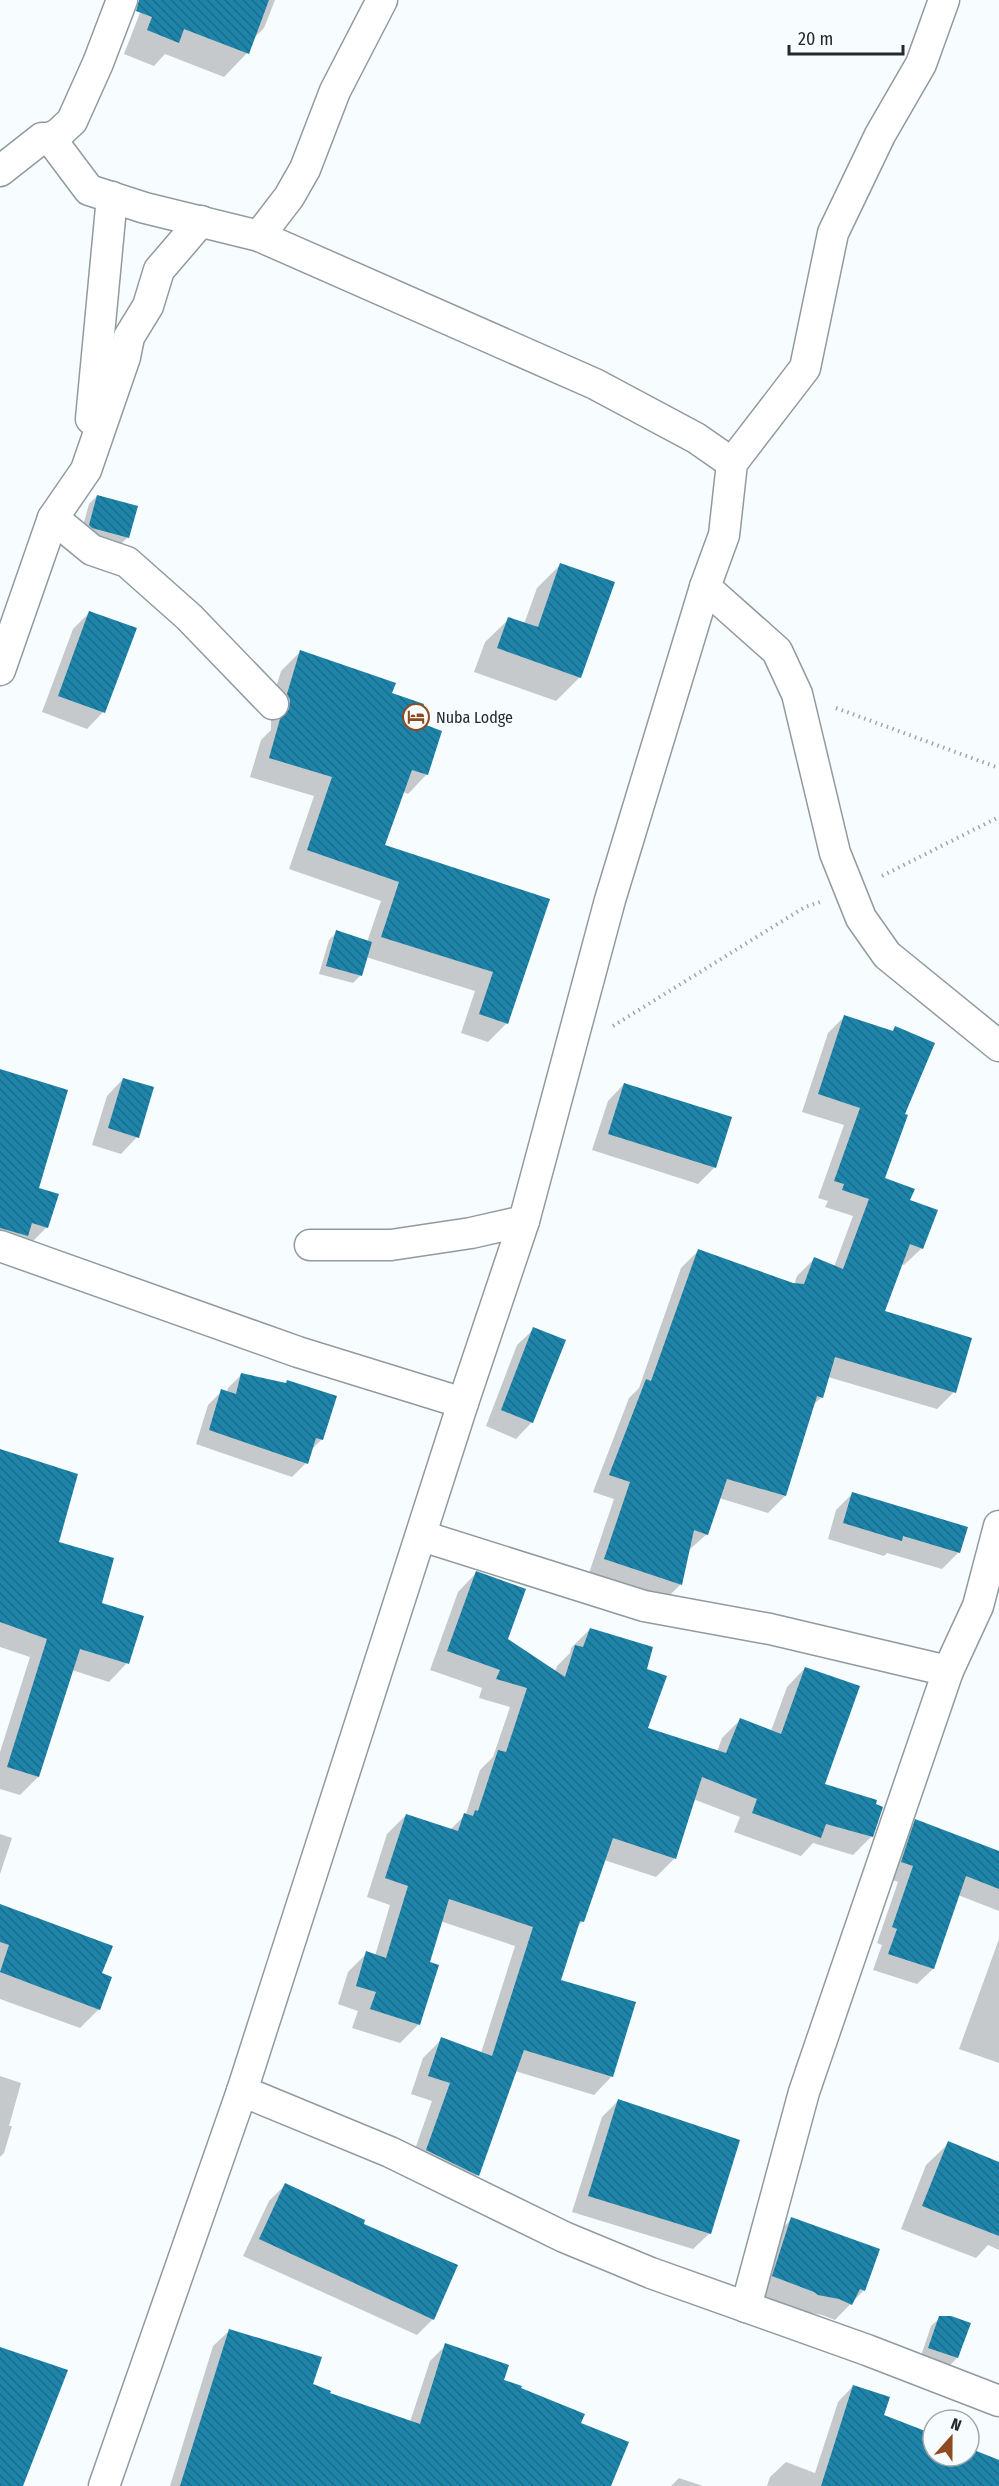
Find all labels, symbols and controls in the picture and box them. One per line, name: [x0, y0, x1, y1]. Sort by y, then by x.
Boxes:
scale bar: [789, 18, 903, 56]
text: 20 m: [798, 28, 833, 50]
hotel icon: Nuba Lodge: [401, 702, 431, 732]
place label: Nuba Lodge: [436, 708, 513, 727]
north arrow: [921, 2408, 981, 2468]
text: N: [948, 2414, 964, 2435]

